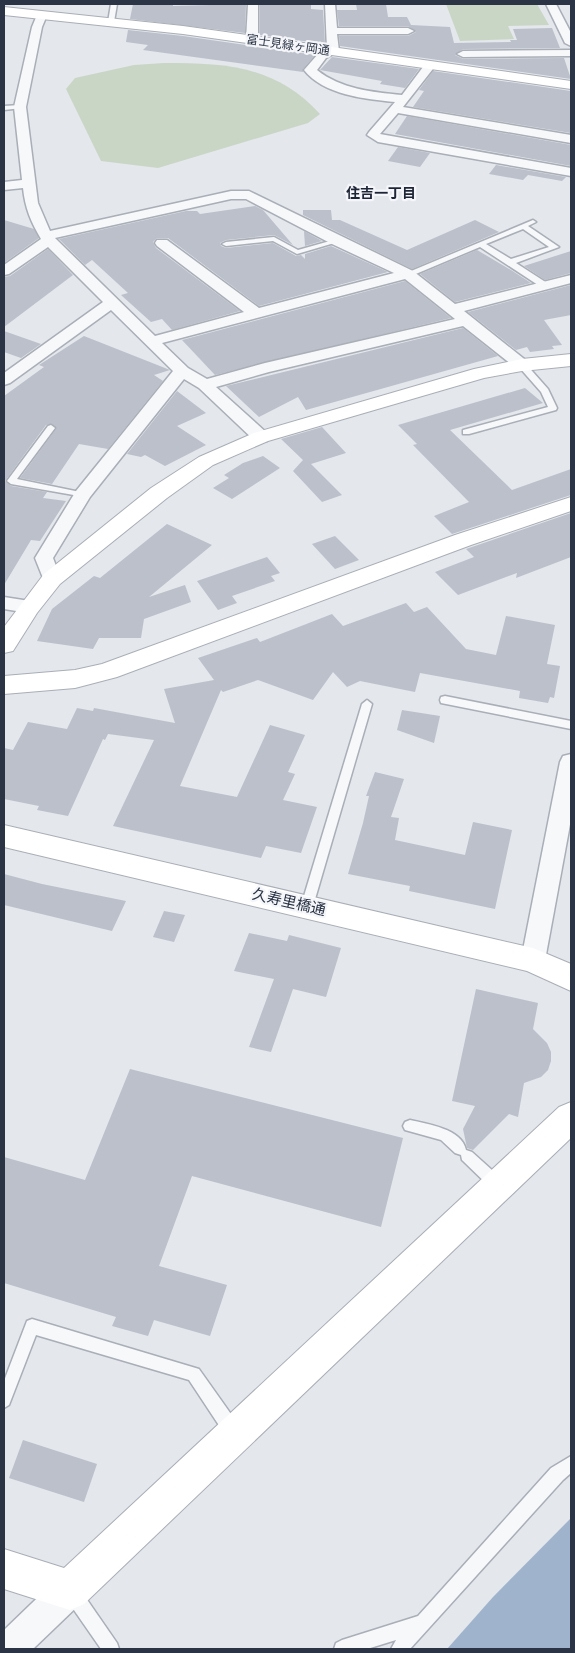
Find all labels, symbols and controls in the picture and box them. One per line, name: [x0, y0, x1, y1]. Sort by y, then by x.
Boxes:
street label: 富士見緑ヶ岡通: [245, 32, 331, 58]
district label: 住吉一丁目: [346, 185, 416, 201]
street label: 久寿里橋通: [250, 885, 328, 919]

